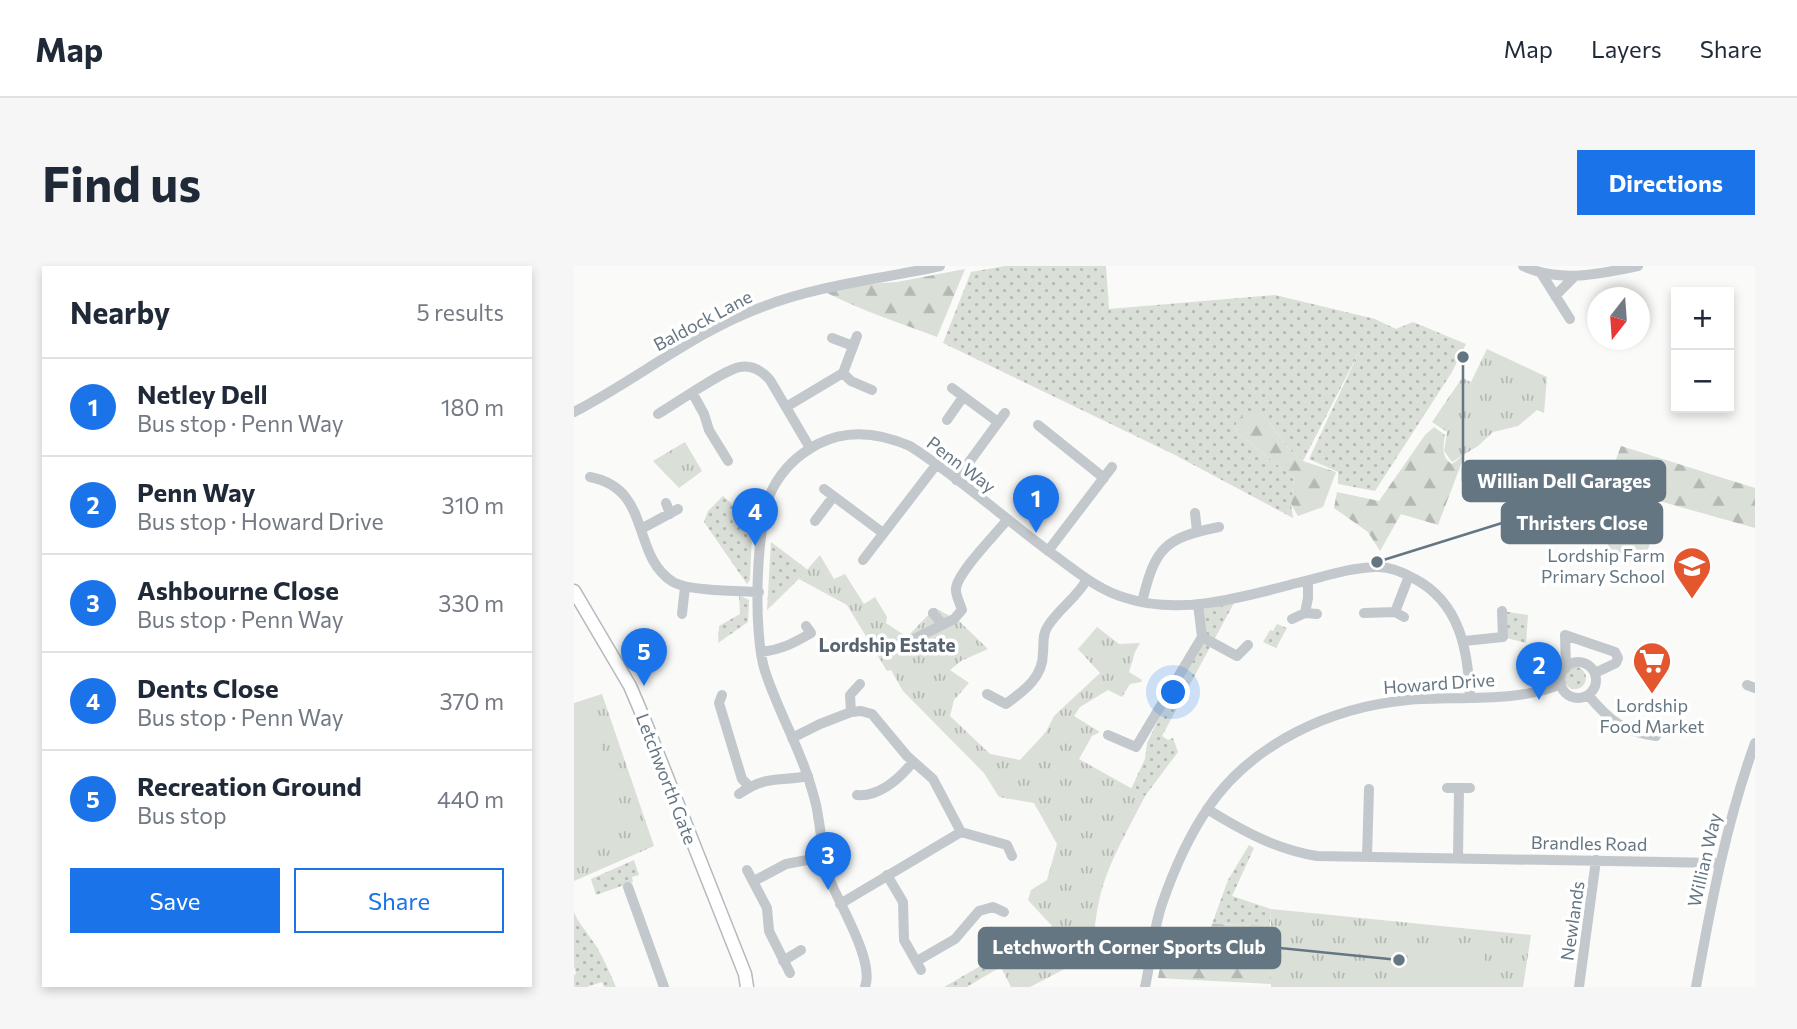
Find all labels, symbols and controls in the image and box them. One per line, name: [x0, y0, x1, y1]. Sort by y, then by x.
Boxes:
text: Map: [35, 28, 103, 69]
text: Map: [1504, 34, 1553, 63]
text: Layers: [1591, 34, 1662, 63]
text: Share: [1700, 34, 1762, 63]
button: Directions: [1577, 150, 1755, 215]
text: Find us: [42, 152, 201, 212]
street label: Baldock Lane: [650, 285, 756, 355]
north arrow: [1587, 287, 1650, 350]
map controls: [1671, 287, 1734, 413]
button: +: [1671, 287, 1734, 350]
text: Nearby: [70, 293, 170, 330]
text: 5 results: [416, 298, 504, 326]
button: −: [1671, 350, 1734, 413]
text: Netley Dell: [137, 378, 268, 409]
text: 1: [88, 393, 98, 421]
text: 180 m: [441, 393, 504, 421]
text: Bus stop · Penn Way: [137, 409, 344, 437]
street label: Penn Way: [923, 431, 1000, 497]
callout: Willian Dell Garages: [1463, 461, 1665, 501]
text: Willian Dell Garages: [1477, 469, 1651, 492]
pin: 1: [1013, 475, 1059, 533]
text: Penn Way: [137, 476, 256, 507]
pin: 4: [732, 488, 778, 546]
text: 2: [86, 491, 100, 519]
text: 310 m: [442, 491, 504, 519]
callout: Thristers Close: [1502, 503, 1662, 543]
text: Bus stop · Howard Drive: [137, 507, 384, 535]
text: Thristers Close: [1516, 511, 1648, 534]
place label: Lordship Farm Primary School: [1541, 544, 1665, 587]
school or university icon: Lordship Farm Primary School: [1671, 545, 1713, 600]
text: Ashbourne Close: [137, 574, 339, 605]
text: 3: [86, 589, 100, 617]
text: 330 m: [438, 589, 504, 617]
text: Bus stop · Penn Way: [137, 605, 344, 633]
pin: 5: [621, 628, 667, 686]
district label: Lordship Estate: [818, 633, 956, 656]
supermarket icon: Lordship Food Market: [1631, 640, 1673, 695]
pin: 2: [1516, 642, 1562, 700]
street label: Howard Drive: [1382, 668, 1495, 698]
text: Dents Close: [137, 672, 279, 703]
your location: [1156, 675, 1190, 709]
text: 4: [86, 687, 100, 715]
text: 370 m: [439, 687, 504, 715]
place label: Lordship Food Market: [1599, 694, 1705, 737]
text: Bus stop · Penn Way: [137, 703, 344, 731]
street label: Letchworth Gate: [632, 710, 702, 847]
text: Recreation Ground: [137, 770, 362, 801]
text: 5: [86, 785, 100, 813]
text: 440 m: [437, 785, 504, 813]
text: Bus stop: [137, 801, 227, 829]
street label: Willian Way: [1683, 811, 1726, 909]
street label: Brandles Road: [1531, 831, 1647, 855]
pin: 3: [805, 832, 851, 890]
button: Save: [70, 868, 280, 933]
button: Share: [294, 868, 504, 933]
street label: Newlands: [1556, 880, 1588, 962]
callout: Letchworth Corner Sports Club: [979, 928, 1280, 968]
text: Letchworth Corner Sports Club: [992, 935, 1266, 958]

